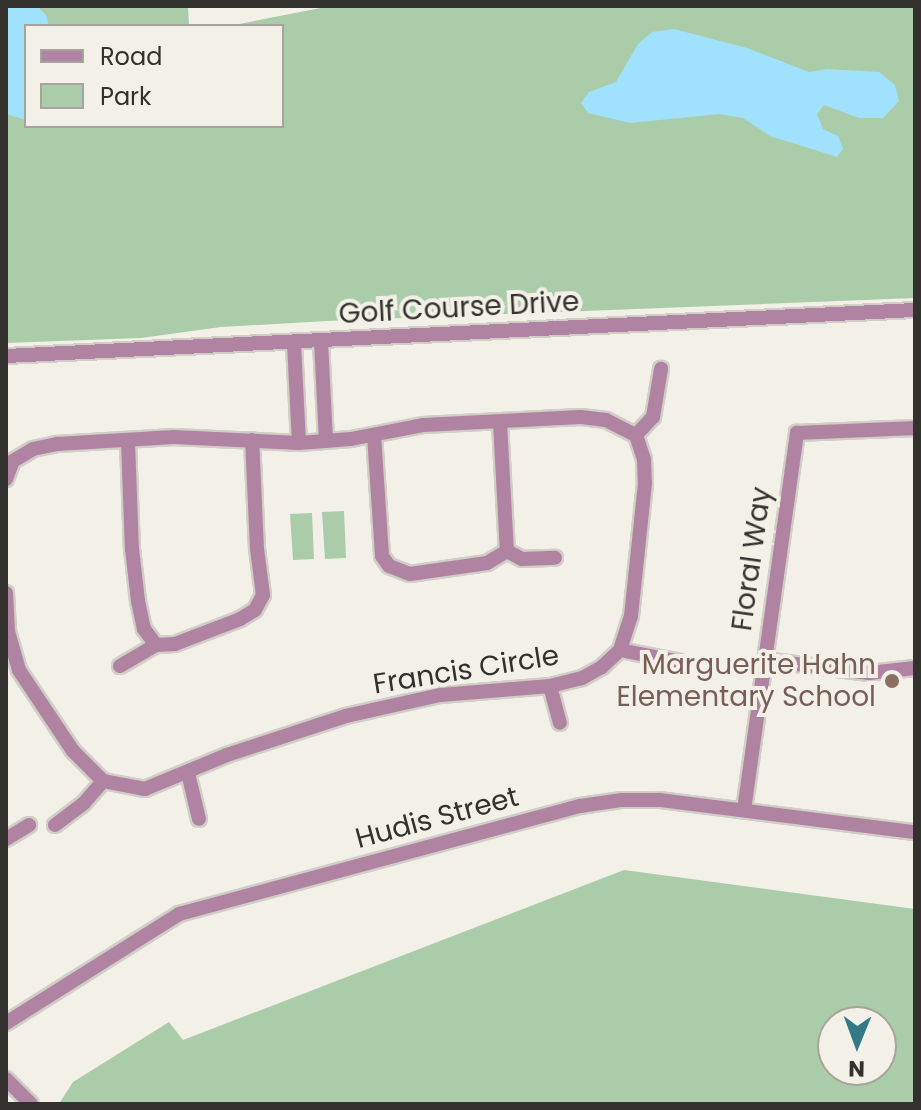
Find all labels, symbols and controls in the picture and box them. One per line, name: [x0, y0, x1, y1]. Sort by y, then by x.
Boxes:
legend: [24, 24, 284, 128]
text: Road: [100, 40, 162, 73]
text: Park: [100, 80, 151, 113]
street label: Golf Course Drive: [338, 285, 580, 331]
street label: Floral Way: [725, 485, 779, 633]
street label: Francis Circle: [371, 639, 561, 701]
place label: Marguerite Hahn Elementary School: [616, 648, 876, 714]
marker: Marguerite Hahn Elementary School: [883, 672, 901, 690]
street label: Hudis Street: [352, 780, 522, 856]
north arrow: [817, 1006, 897, 1086]
text: N: [848, 1053, 865, 1084]

